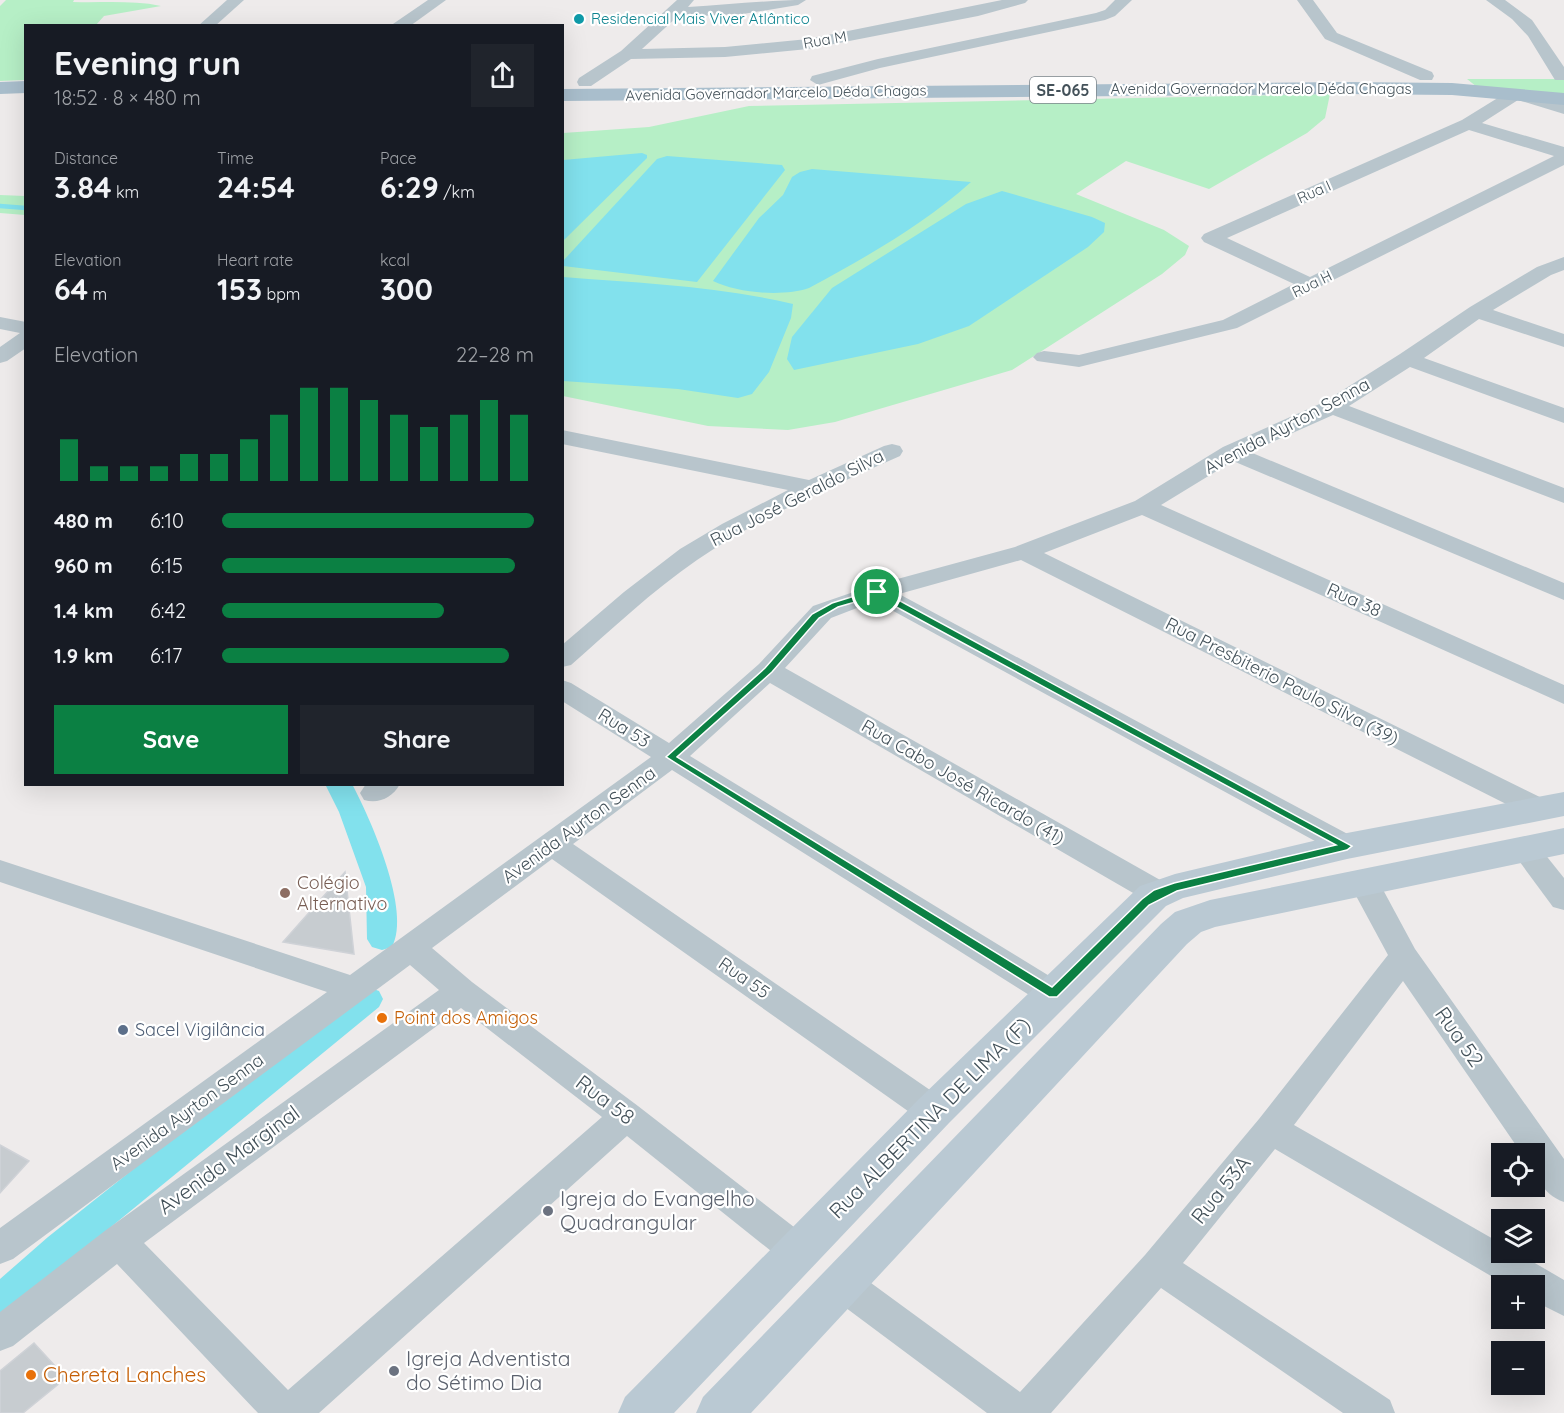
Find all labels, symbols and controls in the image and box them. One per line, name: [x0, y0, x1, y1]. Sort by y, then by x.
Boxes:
place label: Residencial Mais Viver Atlântico: [591, 9, 810, 28]
marker: Residencial Mais Viver Atlântico: [572, 12, 586, 26]
street label: Rua M: [802, 26, 848, 53]
text: Evening run: [54, 42, 241, 83]
button: share: [471, 44, 534, 107]
road number: SE-065: [1030, 77, 1096, 103]
street label: Avenida Governador Marcelo Déda Chagas: [1110, 79, 1412, 98]
street label: Avenida Governador Marcelo Déda Chagas: [625, 80, 927, 105]
text: 18:52 · 8 × 480 m: [54, 85, 201, 110]
text: Distance: [54, 148, 118, 168]
text: Time: [217, 148, 254, 168]
text: Pace: [380, 148, 416, 168]
text: 3.84: [54, 168, 112, 206]
text: 24:54: [217, 168, 295, 206]
text: 6:29: [380, 168, 439, 206]
street label: Rua I: [1294, 176, 1334, 207]
text: km: [112, 182, 139, 202]
text: /km: [439, 182, 475, 202]
text: Elevation: [54, 250, 121, 270]
text: Heart rate: [217, 250, 293, 270]
text: kcal: [380, 250, 410, 270]
street label: Rua H: [1289, 266, 1335, 301]
text: 64: [54, 270, 88, 308]
text: 153: [217, 270, 262, 308]
text: 300: [380, 270, 433, 308]
text: m: [88, 284, 107, 304]
text: bpm: [262, 284, 300, 304]
text: Elevation: [54, 342, 138, 367]
text: 22–28 m: [456, 342, 534, 367]
street label: Avenida Ayrton Senna: [1200, 372, 1374, 479]
street label: Rua José Geraldo Silva: [706, 444, 887, 551]
text: 480 m: [54, 508, 113, 533]
text: 6:10: [150, 508, 184, 533]
text: 960 m: [54, 553, 113, 578]
text: 6:15: [150, 553, 183, 578]
pin: [851, 566, 902, 617]
icon: arrive: [860, 575, 893, 608]
street label: Rua 38: [1323, 577, 1385, 622]
text: 1.4 km: [54, 598, 113, 623]
text: 6:42: [150, 598, 186, 623]
street label: Rua Presbiterio Paulo Silva (39): [1162, 612, 1403, 750]
text: 1.9 km: [54, 643, 114, 668]
text: 6:17: [150, 643, 182, 668]
street label: Rua 53: [594, 703, 655, 752]
button: Save: [54, 705, 288, 774]
button: Share: [300, 705, 534, 774]
street label: Rua Cabo José Ricardo (41): [858, 714, 1069, 849]
street label: Avenida Ayrton Senna: [497, 761, 660, 888]
place label: Colégio Alternativo: [297, 871, 387, 915]
marker: Colégio Alternativo: [278, 886, 292, 900]
street label: Rua 55: [714, 952, 774, 1004]
street label: Rua 52: [1430, 1001, 1490, 1071]
place label: Point dos Amigos: [394, 1006, 538, 1029]
marker: Point dos Amigos: [375, 1011, 389, 1025]
street label: Rua ALBERTINA DE LIMA (F): [823, 1011, 1035, 1223]
place label: Sacel Vigilância: [135, 1018, 265, 1041]
marker: Sacel Vigilância: [116, 1023, 130, 1037]
street label: Avenida Ayrton Senna: [105, 1048, 268, 1175]
street label: Rua 58: [571, 1069, 640, 1130]
street label: Avenida Marginal: [152, 1099, 304, 1219]
map controls: [1491, 1143, 1545, 1395]
button: locate: [1491, 1143, 1545, 1197]
street label: Rua 53A: [1185, 1150, 1256, 1229]
place label: Igreja do Evangelho Quadrangular: [560, 1185, 755, 1235]
marker: Igreja do Evangelho Quadrangular: [541, 1204, 555, 1218]
button: layers: [1491, 1209, 1545, 1263]
button: +: [1491, 1275, 1545, 1329]
button: −: [1491, 1341, 1545, 1395]
place label: Igreja Adventista do Sétimo Dia: [406, 1345, 571, 1395]
place label: Chereta Lanches: [43, 1361, 206, 1387]
marker: Igreja Adventista do Sétimo Dia: [387, 1364, 401, 1378]
marker: Chereta Lanches: [24, 1368, 38, 1382]

